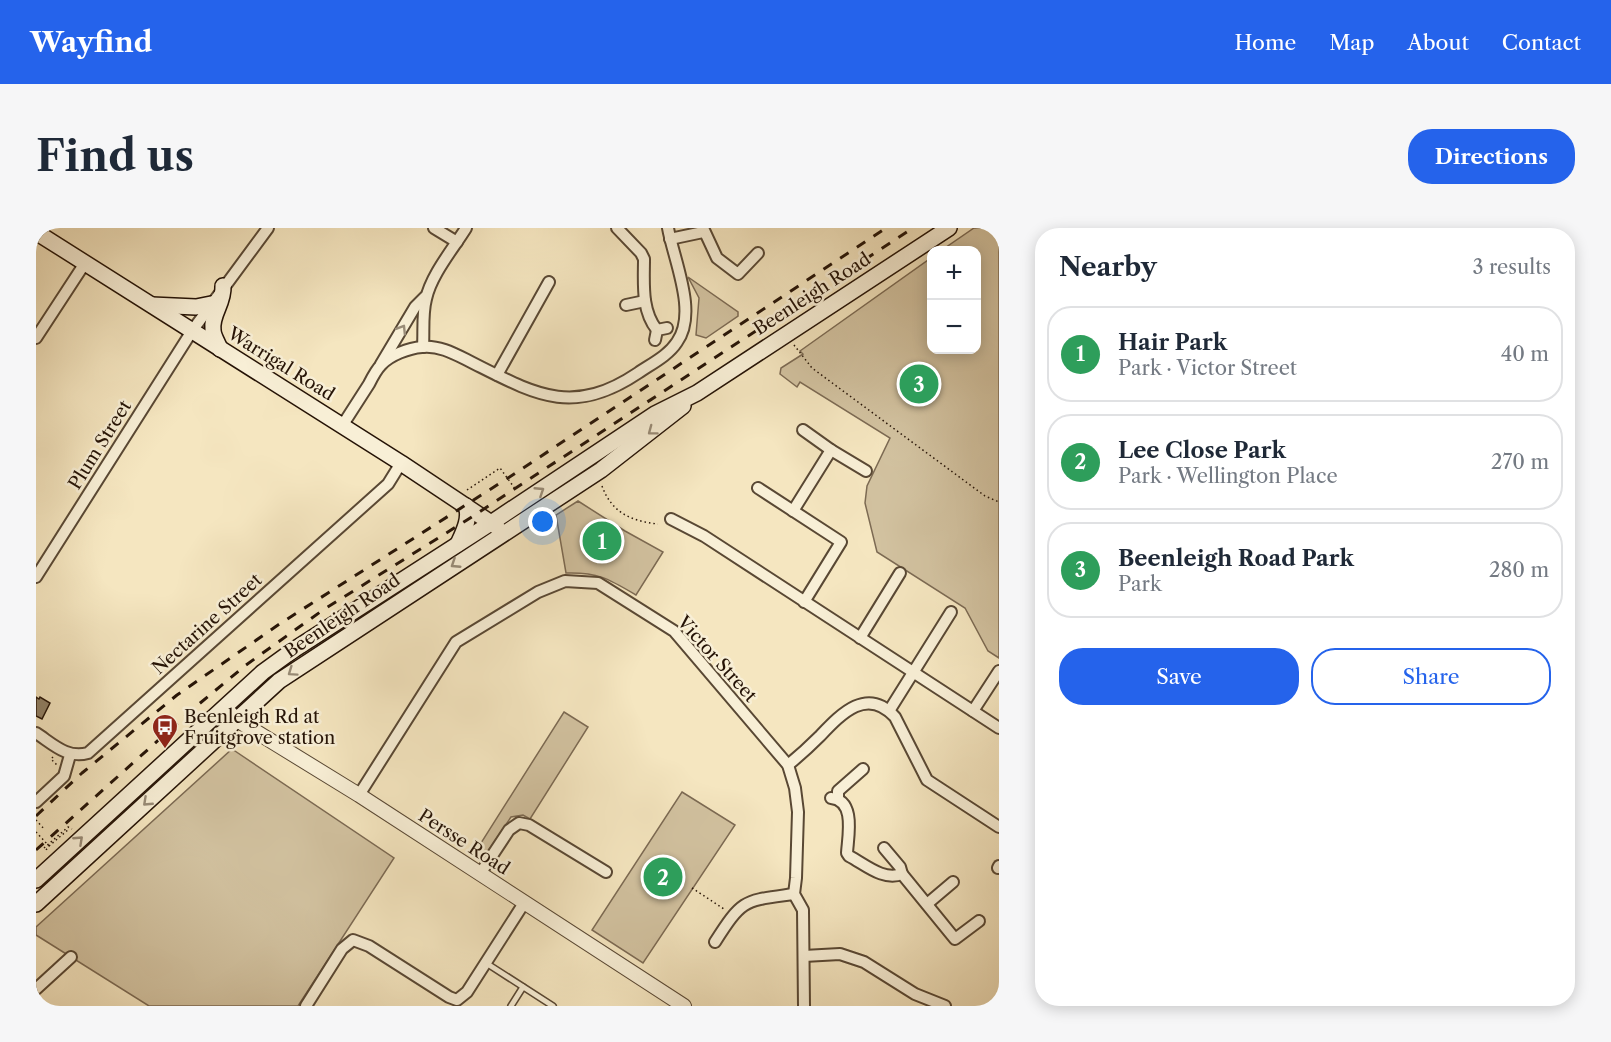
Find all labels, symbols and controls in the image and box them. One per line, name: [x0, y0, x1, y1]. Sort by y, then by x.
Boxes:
text: Wayfind: [30, 25, 152, 59]
text: Home: [1235, 30, 1296, 55]
text: Map: [1329, 30, 1374, 55]
text: About: [1407, 30, 1469, 55]
text: Contact: [1502, 30, 1581, 55]
button: Directions: [1408, 129, 1575, 184]
text: Find us: [36, 130, 194, 182]
map controls: [927, 246, 981, 354]
button: +: [927, 246, 981, 300]
street label: Beenleigh Road: [749, 248, 875, 340]
text: Nearby: [1059, 251, 1157, 283]
text: 3 results: [1473, 255, 1551, 279]
button: −: [927, 300, 981, 354]
street label: Warrigal Road: [223, 322, 339, 406]
one-way arrow: [395, 325, 406, 336]
text: Hair Park: [1118, 329, 1227, 356]
text: 1: [1076, 342, 1085, 366]
text: 40 m: [1501, 342, 1549, 366]
text: Park · Victor Street: [1118, 356, 1297, 380]
pin: 3: [900, 362, 938, 406]
street label: Plum Street: [64, 396, 136, 494]
one-way arrow: [648, 424, 659, 435]
text: Lee Close Park: [1118, 437, 1286, 464]
text: 2: [1075, 450, 1086, 474]
text: 270 m: [1491, 450, 1549, 474]
text: Park · Wellington Place: [1118, 464, 1338, 488]
one-way arrow: [533, 487, 544, 498]
your location: [528, 507, 557, 536]
pin: 1: [582, 518, 622, 564]
text: Beenleigh Road Park: [1118, 545, 1354, 572]
one-way arrow: [451, 557, 461, 569]
text: 3: [1075, 558, 1086, 582]
text: 280 m: [1489, 558, 1549, 582]
street label: Nectarine Street: [148, 569, 267, 679]
street label: Beenleigh Road: [280, 569, 404, 663]
text: Park: [1118, 572, 1161, 596]
street label: Victor Street: [672, 611, 762, 707]
button: Save: [1059, 648, 1299, 705]
button: Share: [1311, 648, 1551, 705]
one-way arrow: [288, 665, 299, 676]
place label: Beenleigh Rd at Fruitgrove station: [184, 706, 335, 749]
bus stop icon: Beenleigh Rd at Fruitgrove station: [150, 712, 180, 750]
one-way arrow: [144, 795, 154, 806]
street label: Persse Road: [414, 804, 514, 880]
one-way arrow: [72, 836, 83, 847]
pin: 2: [644, 854, 682, 900]

